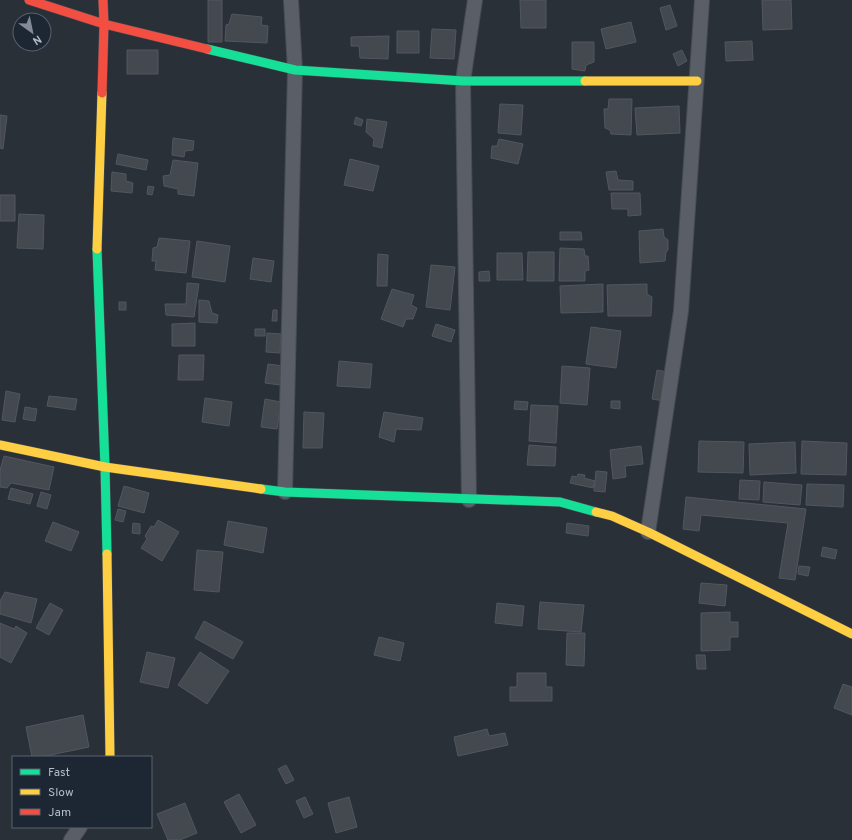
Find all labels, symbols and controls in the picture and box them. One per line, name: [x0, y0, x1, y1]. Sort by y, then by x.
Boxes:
north arrow: [12, 12, 52, 52]
text: N: [30, 32, 44, 48]
legend: [12, 756, 152, 828]
text: Fast: [48, 765, 70, 781]
text: Slow: [48, 785, 74, 801]
text: Jam: [48, 805, 71, 821]

